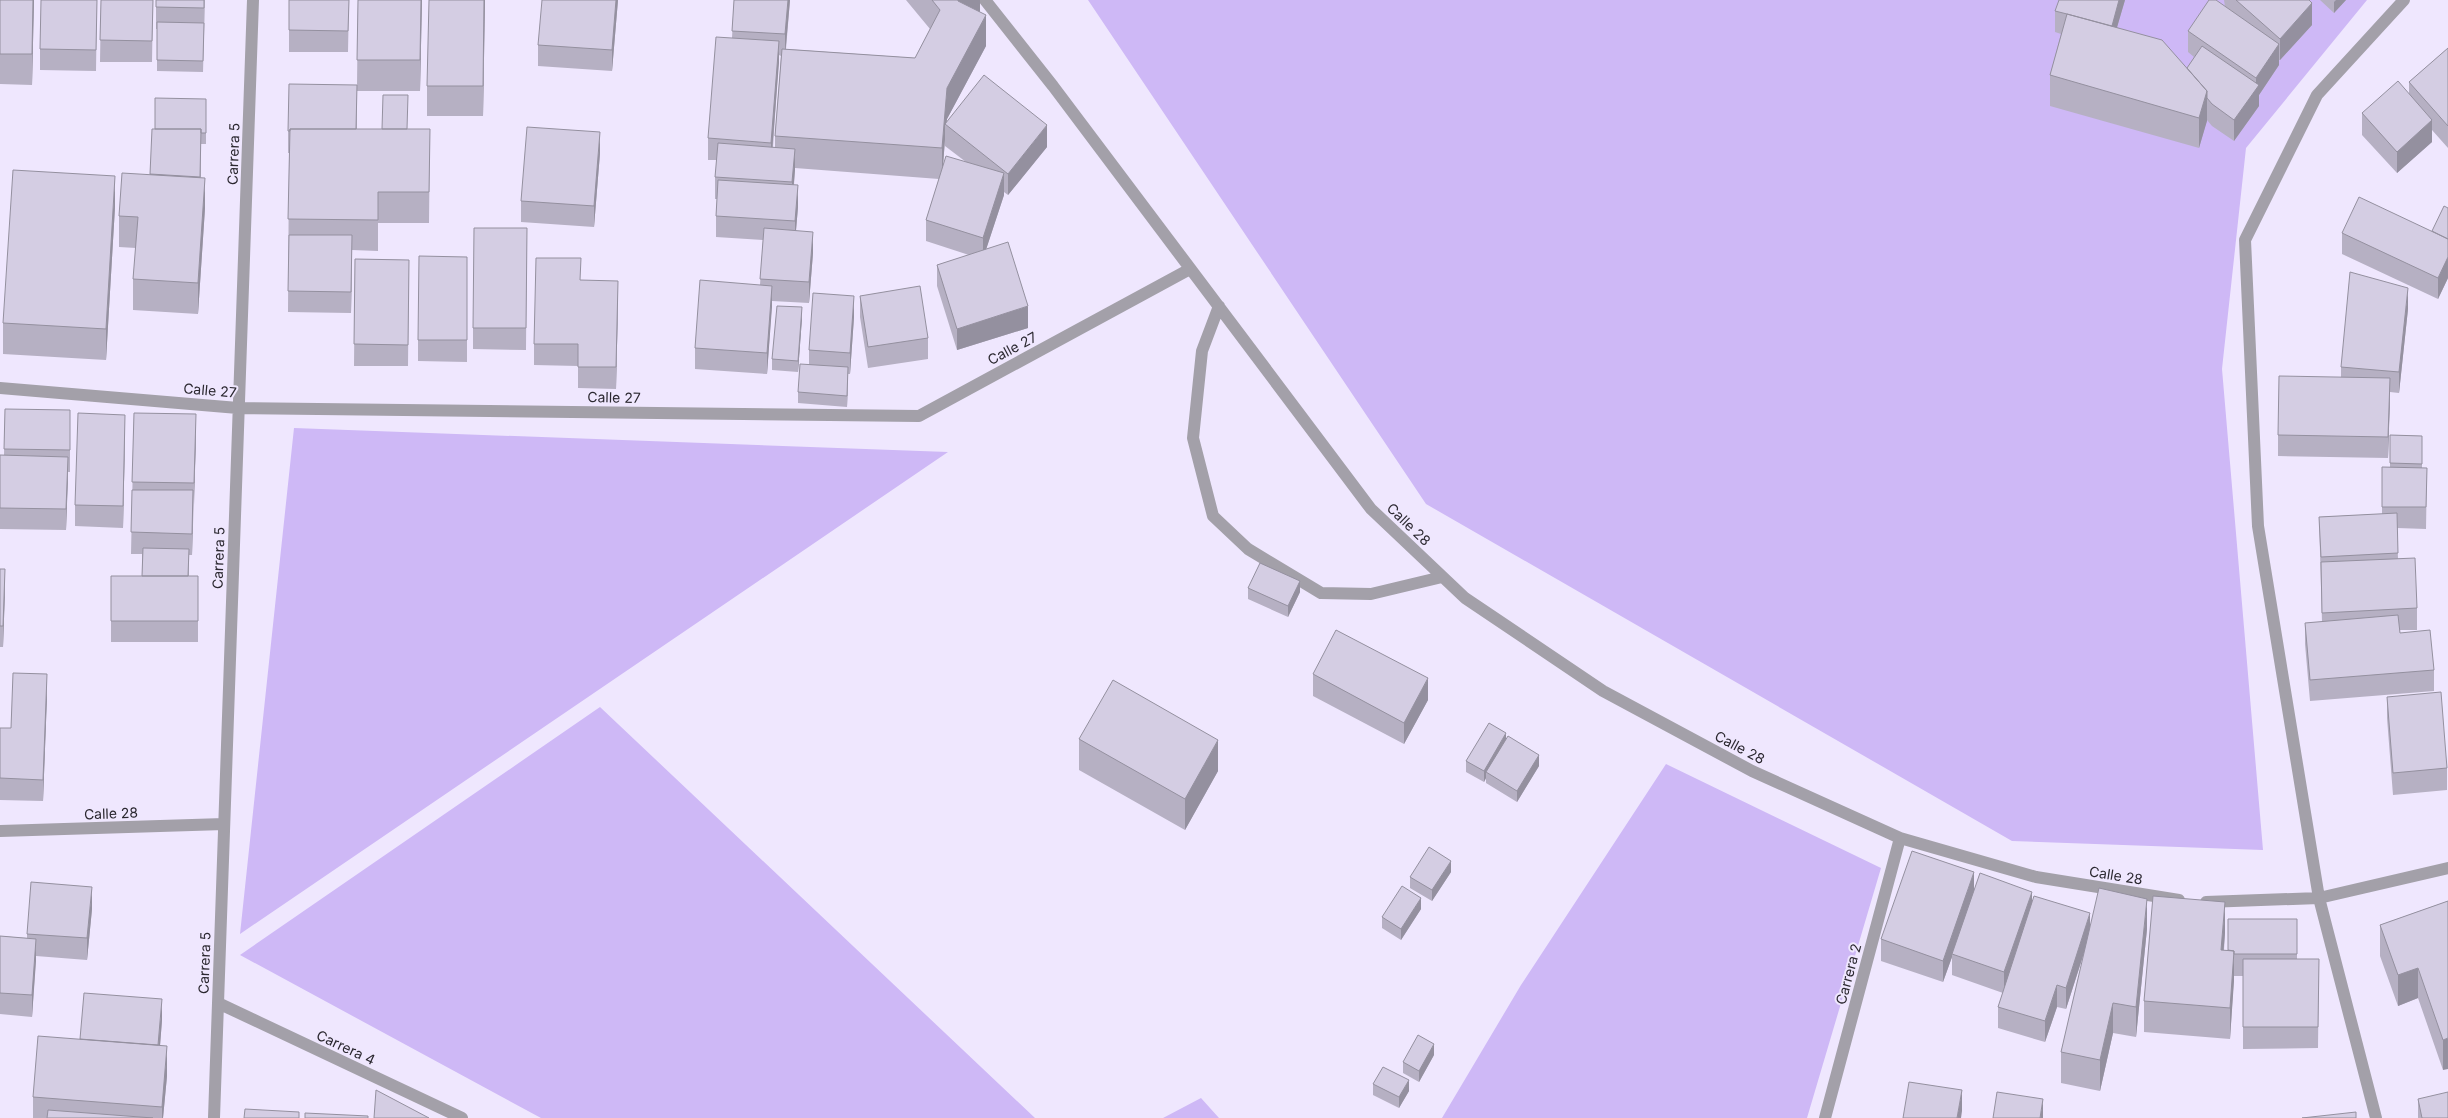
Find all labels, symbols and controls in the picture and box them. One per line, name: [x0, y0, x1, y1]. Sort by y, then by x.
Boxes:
street label: Carrera 5: [223, 123, 243, 185]
street label: Calle 27: [984, 328, 1040, 368]
street label: Calle 27: [183, 379, 237, 401]
street label: Calle 27: [587, 388, 641, 406]
street label: Calle 28: [1384, 499, 1434, 549]
street label: Carrera 5: [208, 527, 228, 589]
street label: Calle 28: [1712, 727, 1768, 767]
street label: Calle 28: [84, 804, 138, 822]
street label: Calle 28: [2088, 862, 2144, 888]
street label: Carrera 5: [194, 932, 214, 994]
street label: Carrera 2: [1832, 942, 1864, 1006]
street label: Carrera 4: [314, 1026, 378, 1068]

